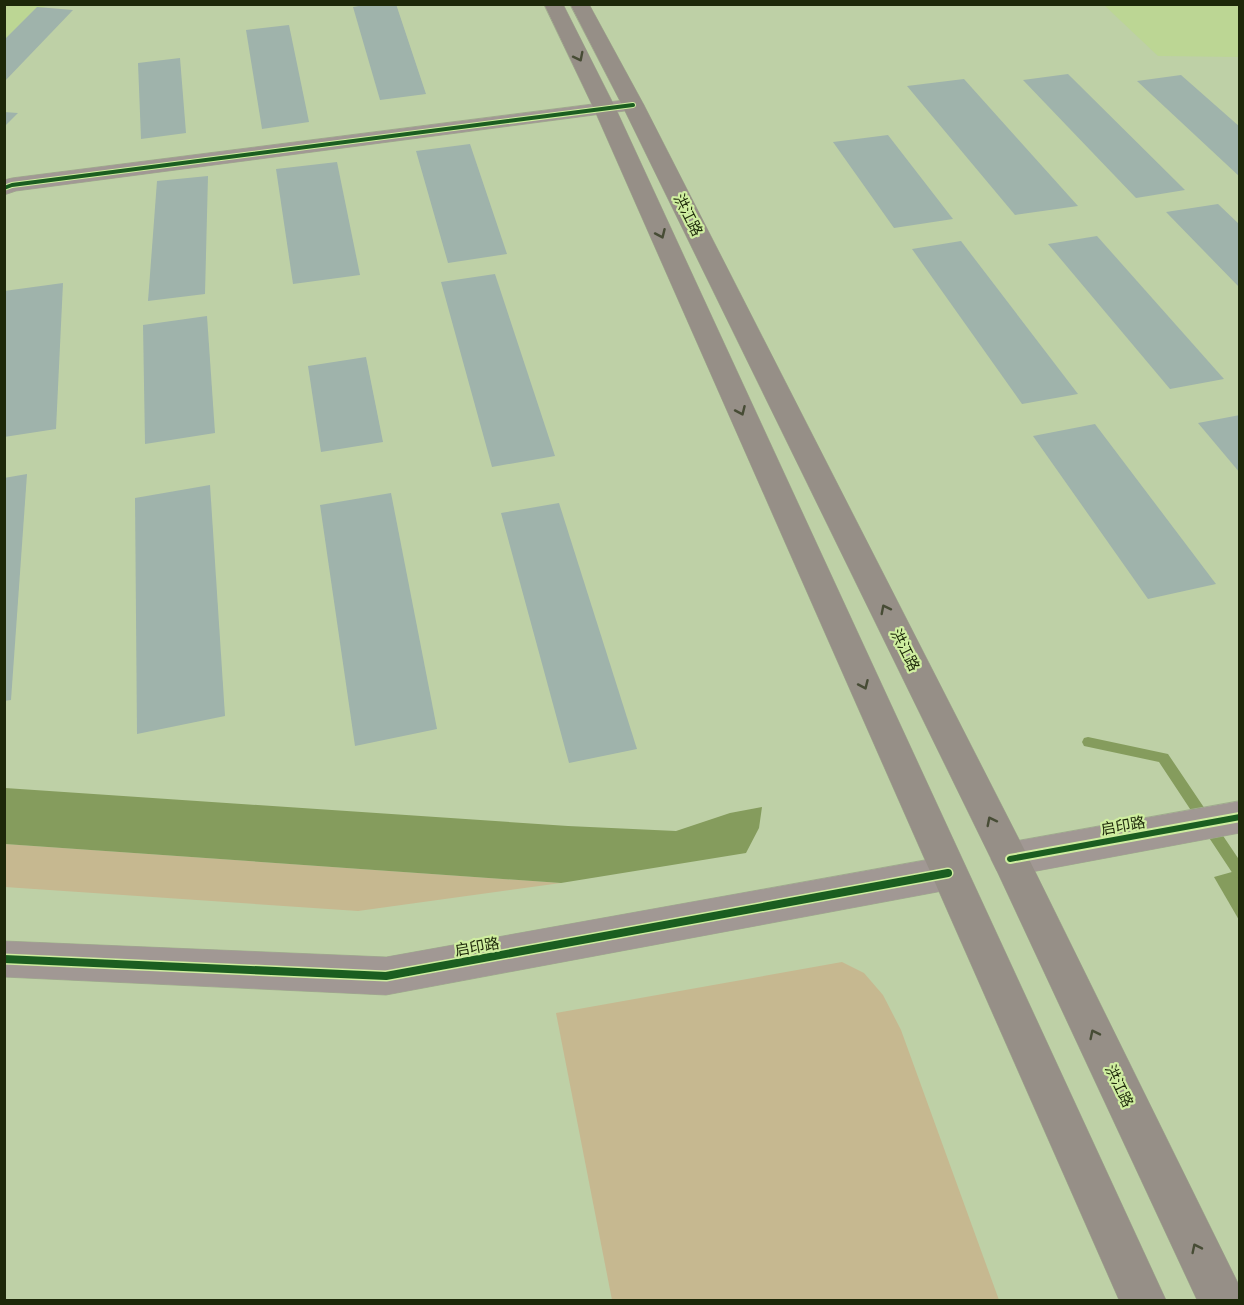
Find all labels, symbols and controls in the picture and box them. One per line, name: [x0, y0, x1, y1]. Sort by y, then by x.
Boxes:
one-way arrow: [571, 50, 583, 61]
street label: 洪江路: [670, 191, 706, 239]
one-way arrow: [654, 227, 666, 238]
one-way arrow: [734, 405, 746, 416]
one-way arrow: [880, 604, 892, 615]
street label: 洪江路: [887, 626, 923, 674]
one-way arrow: [857, 679, 869, 690]
street label: 启印路: [1099, 813, 1147, 839]
one-way arrow: [986, 816, 998, 827]
street label: 启印路: [453, 934, 501, 960]
one-way arrow: [1089, 1029, 1101, 1040]
street label: 洪江路: [1101, 1062, 1137, 1110]
one-way arrow: [1192, 1243, 1204, 1254]

